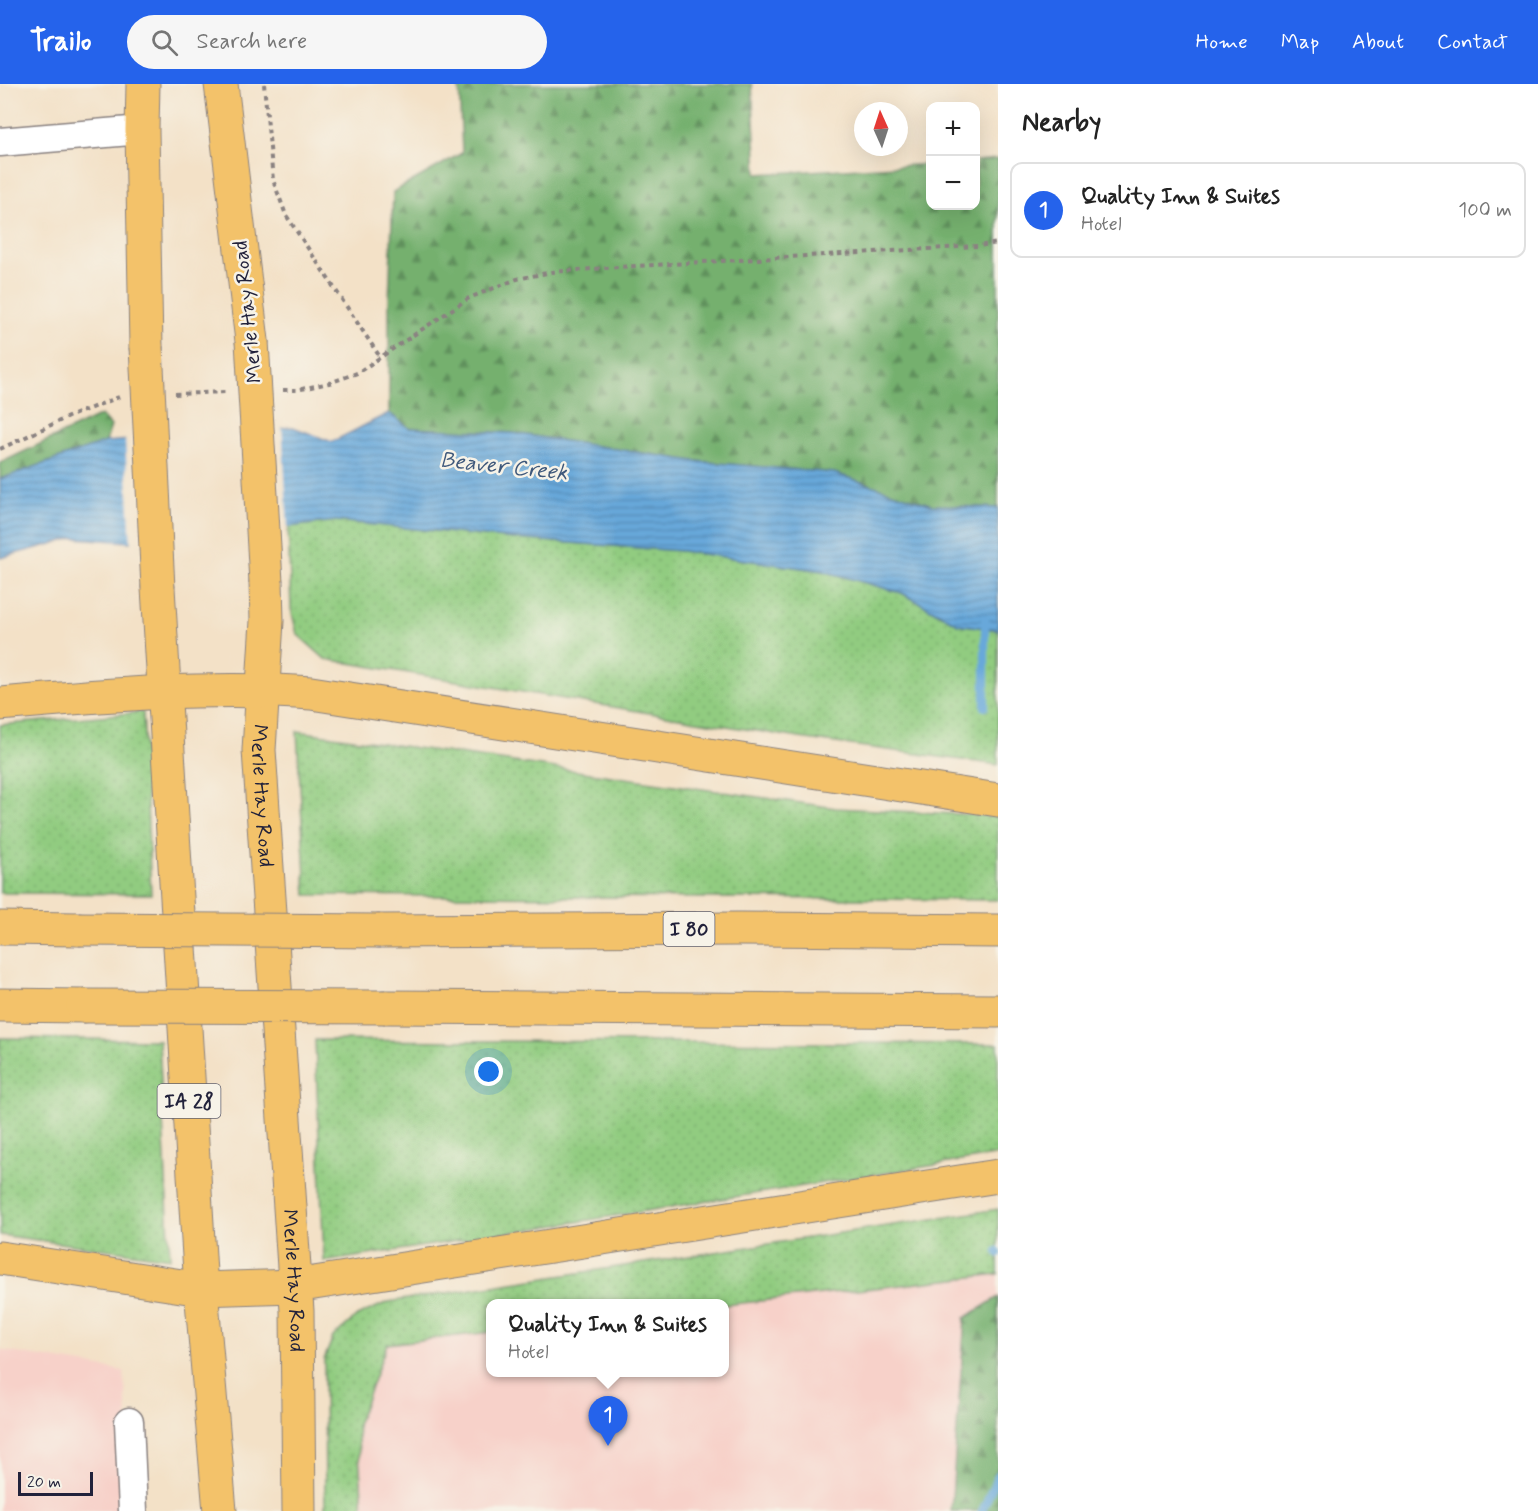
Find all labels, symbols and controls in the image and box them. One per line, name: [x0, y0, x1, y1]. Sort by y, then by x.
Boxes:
search box: [127, 15, 547, 69]
text: Trailo: [30, 24, 91, 61]
icon: search: [148, 26, 181, 59]
text: Search here: [196, 28, 307, 56]
text: Home: [1196, 28, 1248, 56]
text: Map: [1281, 28, 1319, 56]
text: About: [1352, 28, 1404, 56]
text: Contact: [1437, 28, 1508, 56]
north arrow: [854, 102, 908, 156]
map controls: [926, 102, 980, 210]
button: +: [926, 102, 980, 156]
text: Nearby: [1022, 106, 1101, 140]
button: −: [926, 156, 980, 210]
text: Quality Inn & Suites: [1081, 183, 1280, 211]
text: 1: [1039, 197, 1048, 224]
text: 100 m: [1458, 197, 1512, 224]
text: Hotel: [1081, 211, 1122, 238]
street label: Merle Hay Road: [227, 239, 269, 385]
water label: Beaver Creek: [439, 446, 569, 488]
street label: Merle Hay Road: [244, 723, 280, 868]
road number: I 80: [664, 912, 714, 946]
your location: [474, 1057, 503, 1086]
road number: IA 28: [158, 1084, 220, 1118]
street label: Merle Hay Road: [275, 1208, 310, 1352]
popup: [486, 1299, 729, 1377]
text: Quality Inn & Suites: [508, 1311, 707, 1339]
text: Hotel: [508, 1339, 549, 1366]
pin: 1: [588, 1396, 628, 1446]
scale bar: [18, 1469, 93, 1496]
text: 20 m: [27, 1472, 61, 1493]

